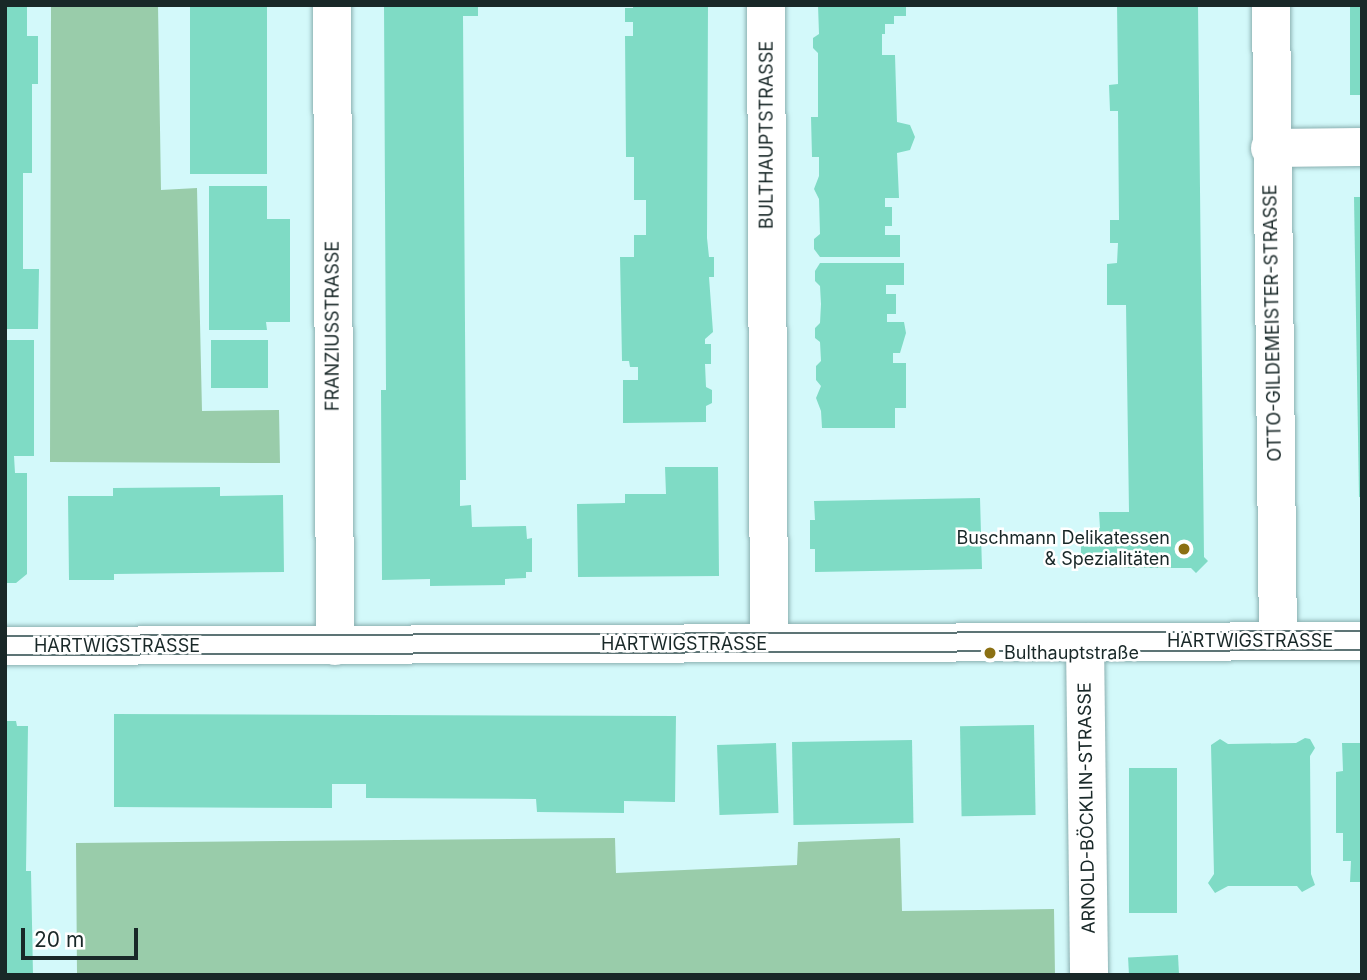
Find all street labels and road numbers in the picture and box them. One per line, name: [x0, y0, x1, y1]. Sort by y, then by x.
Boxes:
street label: BULTHAUPTSTRASSE: [756, 41, 778, 229]
street label: OTTO-GILDEMEISTER-STRASSE: [1260, 184, 1286, 462]
street label: FRANZIUSSTRASSE: [322, 241, 344, 411]
street label: HARTWIGSTRASSE: [1167, 630, 1333, 652]
street label: HARTWIGSTRASSE: [601, 633, 767, 655]
street label: HARTWIGSTRASSE: [34, 635, 200, 657]
street label: ARNOLD-BÖCKLIN-STRASSE: [1074, 682, 1100, 934]

